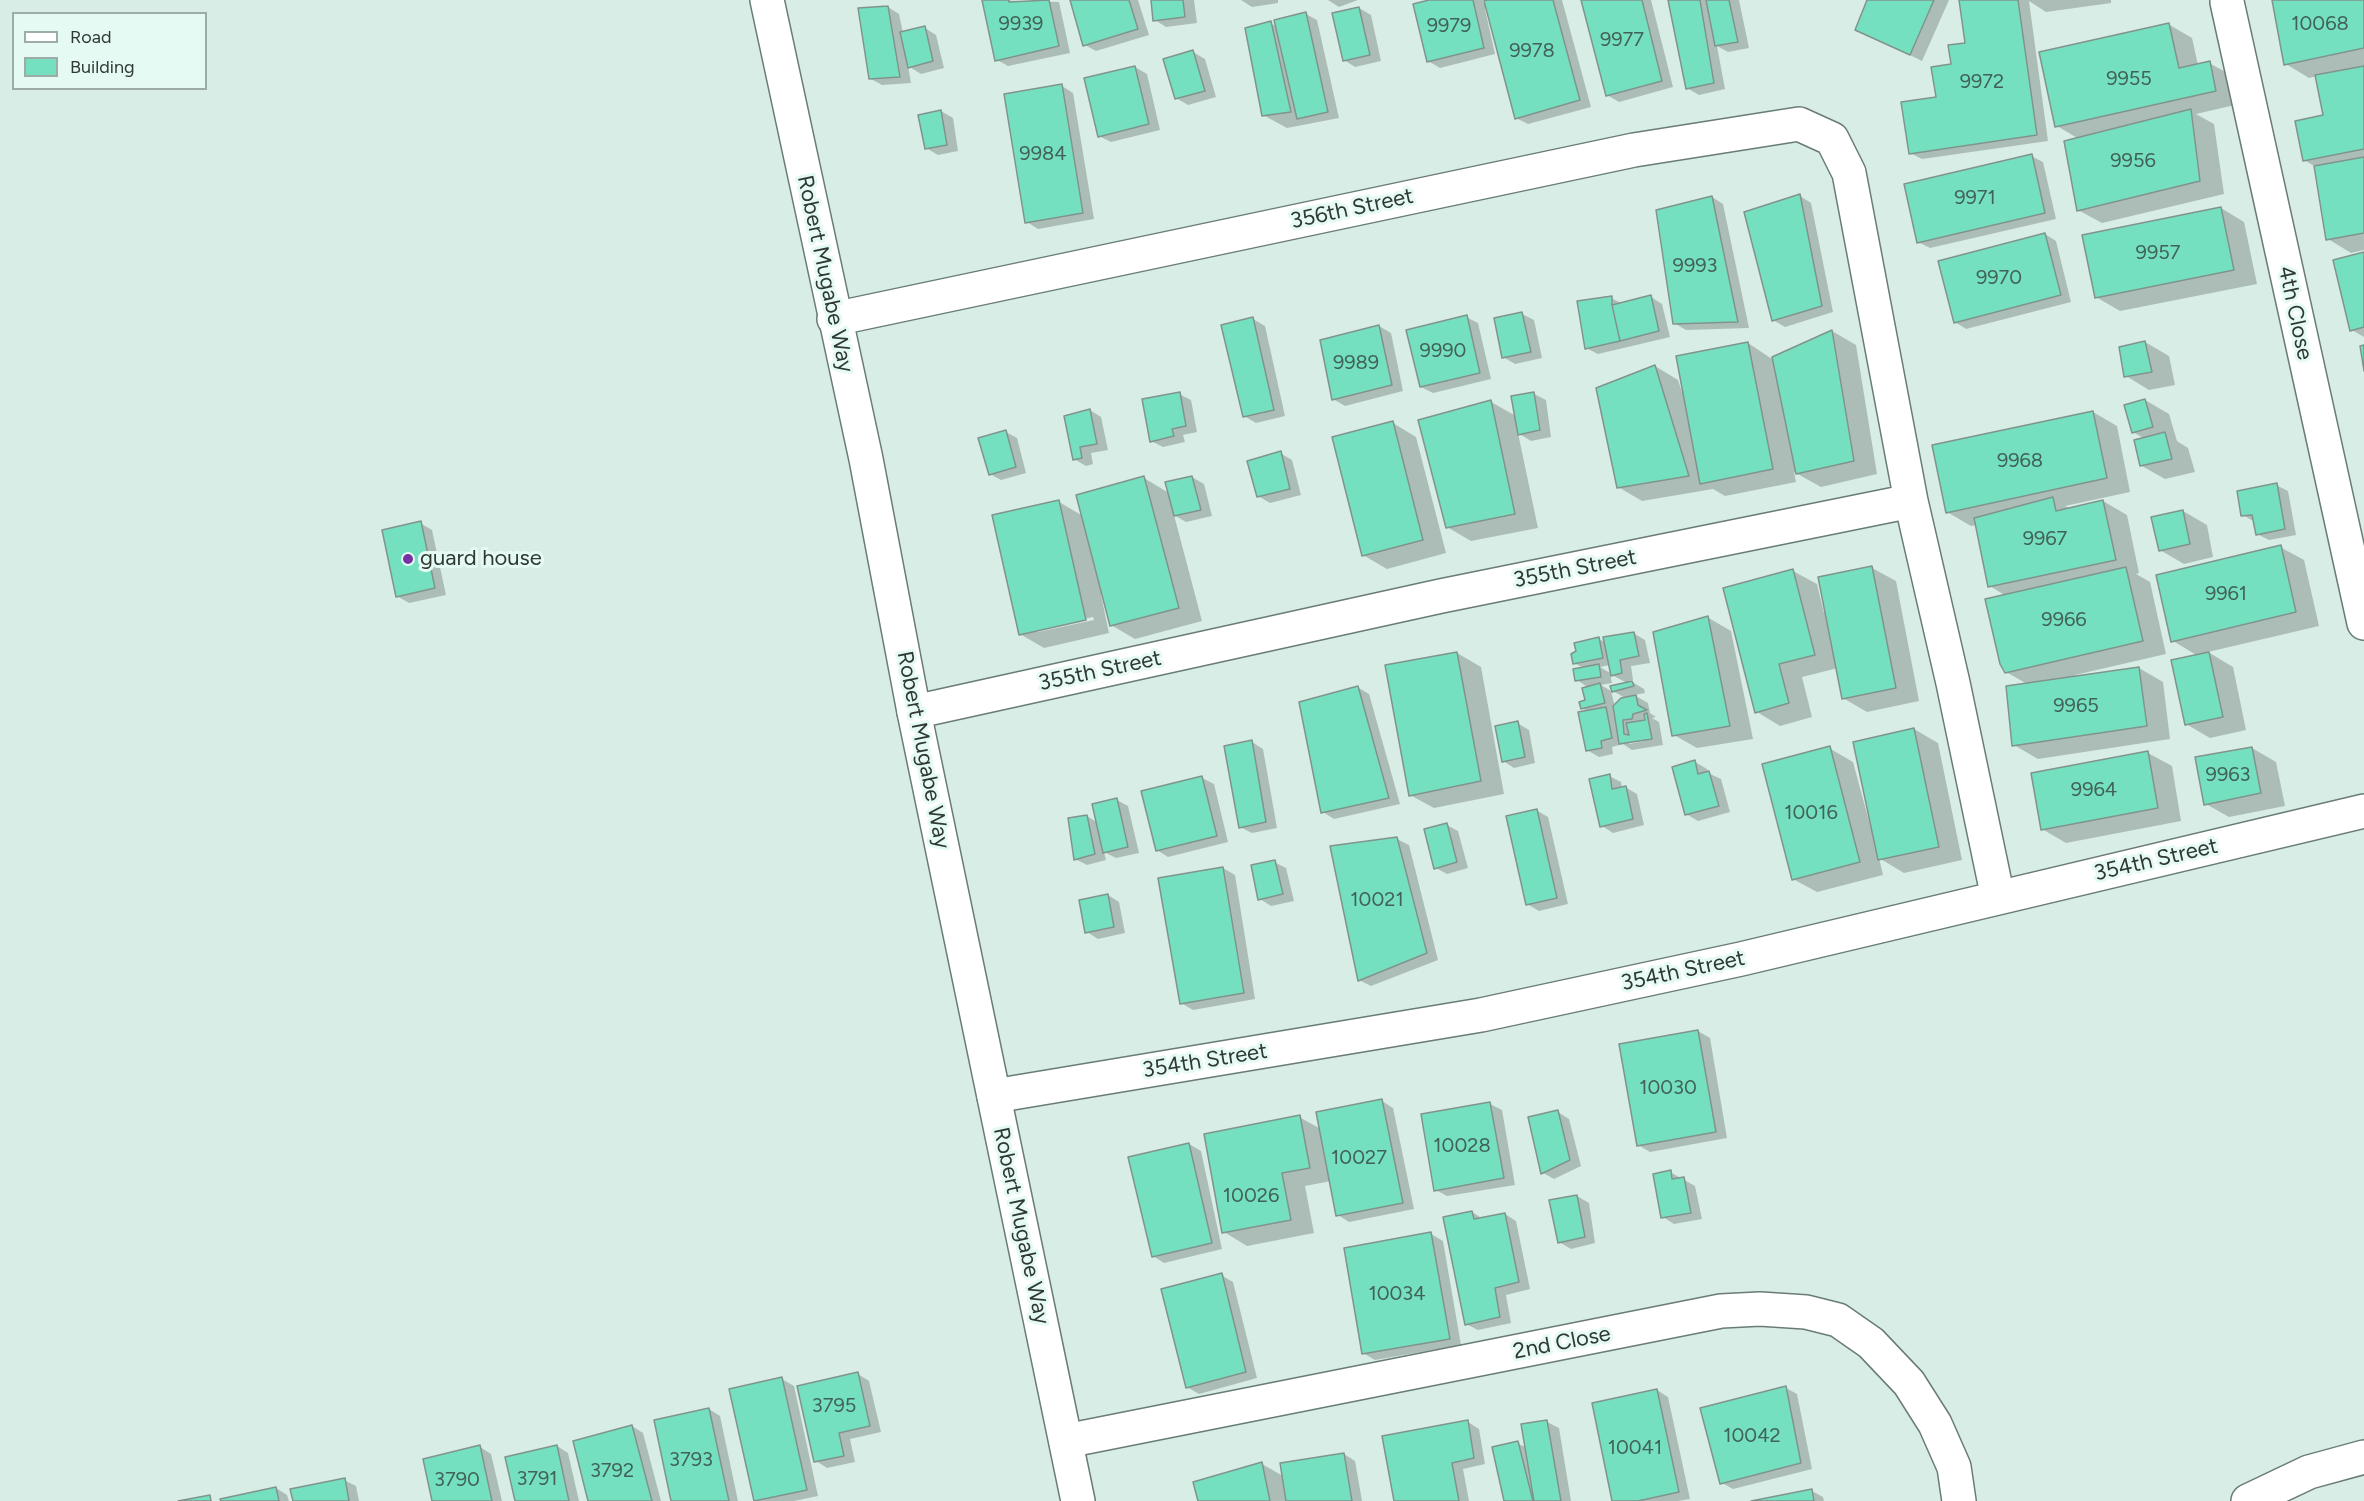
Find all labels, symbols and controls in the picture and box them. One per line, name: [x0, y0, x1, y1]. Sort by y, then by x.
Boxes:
legend: [12, 12, 207, 90]
house number: 9939: [999, 12, 1043, 36]
house number: 10068: [2291, 12, 2349, 36]
house number: 9979: [1427, 14, 1471, 38]
text: Road: [70, 26, 111, 48]
house number: 9977: [1600, 28, 1644, 52]
house number: 9978: [1509, 39, 1555, 63]
text: Building: [70, 56, 135, 78]
house number: 9955: [2106, 67, 2152, 91]
house number: 9972: [1960, 70, 2004, 94]
house number: 9984: [1019, 142, 1067, 166]
house number: 9956: [2110, 149, 2156, 173]
street label: Robert Mugabe Way: [791, 173, 859, 375]
street label: 356th Street: [1288, 183, 1416, 235]
house number: 9971: [1954, 186, 1996, 210]
house number: 9957: [2136, 241, 2180, 265]
house number: 9993: [1673, 254, 1717, 278]
street label: 4th Close: [2272, 264, 2318, 362]
house number: 9970: [1976, 266, 2022, 290]
house number: 9990: [1420, 339, 1466, 363]
house number: 9989: [1333, 351, 1379, 375]
house number: 9968: [1997, 449, 2043, 473]
house number: 9967: [2023, 527, 2067, 551]
street label: 355th Street: [1511, 544, 1639, 594]
place label: guard house: [420, 546, 542, 572]
marker: guard house: [401, 552, 415, 566]
house number: 9961: [2205, 582, 2247, 606]
house number: 9966: [2041, 608, 2087, 632]
street label: 355th Street: [1036, 645, 1164, 697]
street label: Robert Mugabe Way: [891, 649, 955, 851]
house number: 9965: [2053, 694, 2099, 718]
house number: 9963: [2206, 763, 2250, 787]
house number: 9964: [2071, 778, 2117, 802]
house number: 10016: [1784, 801, 1838, 825]
street label: 354th Street: [2092, 833, 2220, 887]
house number: 10021: [1350, 888, 1404, 912]
street label: 354th Street: [1619, 945, 1747, 997]
street label: 354th Street: [1141, 1038, 1269, 1084]
house number: 10030: [1639, 1076, 1697, 1100]
street label: Robert Mugabe Way: [987, 1125, 1055, 1327]
house number: 10028: [1433, 1134, 1491, 1158]
house number: 10027: [1331, 1146, 1387, 1170]
house number: 10026: [1223, 1184, 1279, 1208]
house number: 10034: [1368, 1282, 1426, 1306]
street label: 2nd Close: [1511, 1321, 1613, 1365]
house number: 3795: [812, 1394, 856, 1418]
house number: 10042: [1723, 1424, 1781, 1448]
house number: 10041: [1608, 1436, 1662, 1460]
house number: 3793: [669, 1448, 713, 1472]
house number: 3792: [590, 1459, 634, 1483]
house number: 3791: [516, 1467, 558, 1491]
house number: 3790: [434, 1468, 480, 1492]

